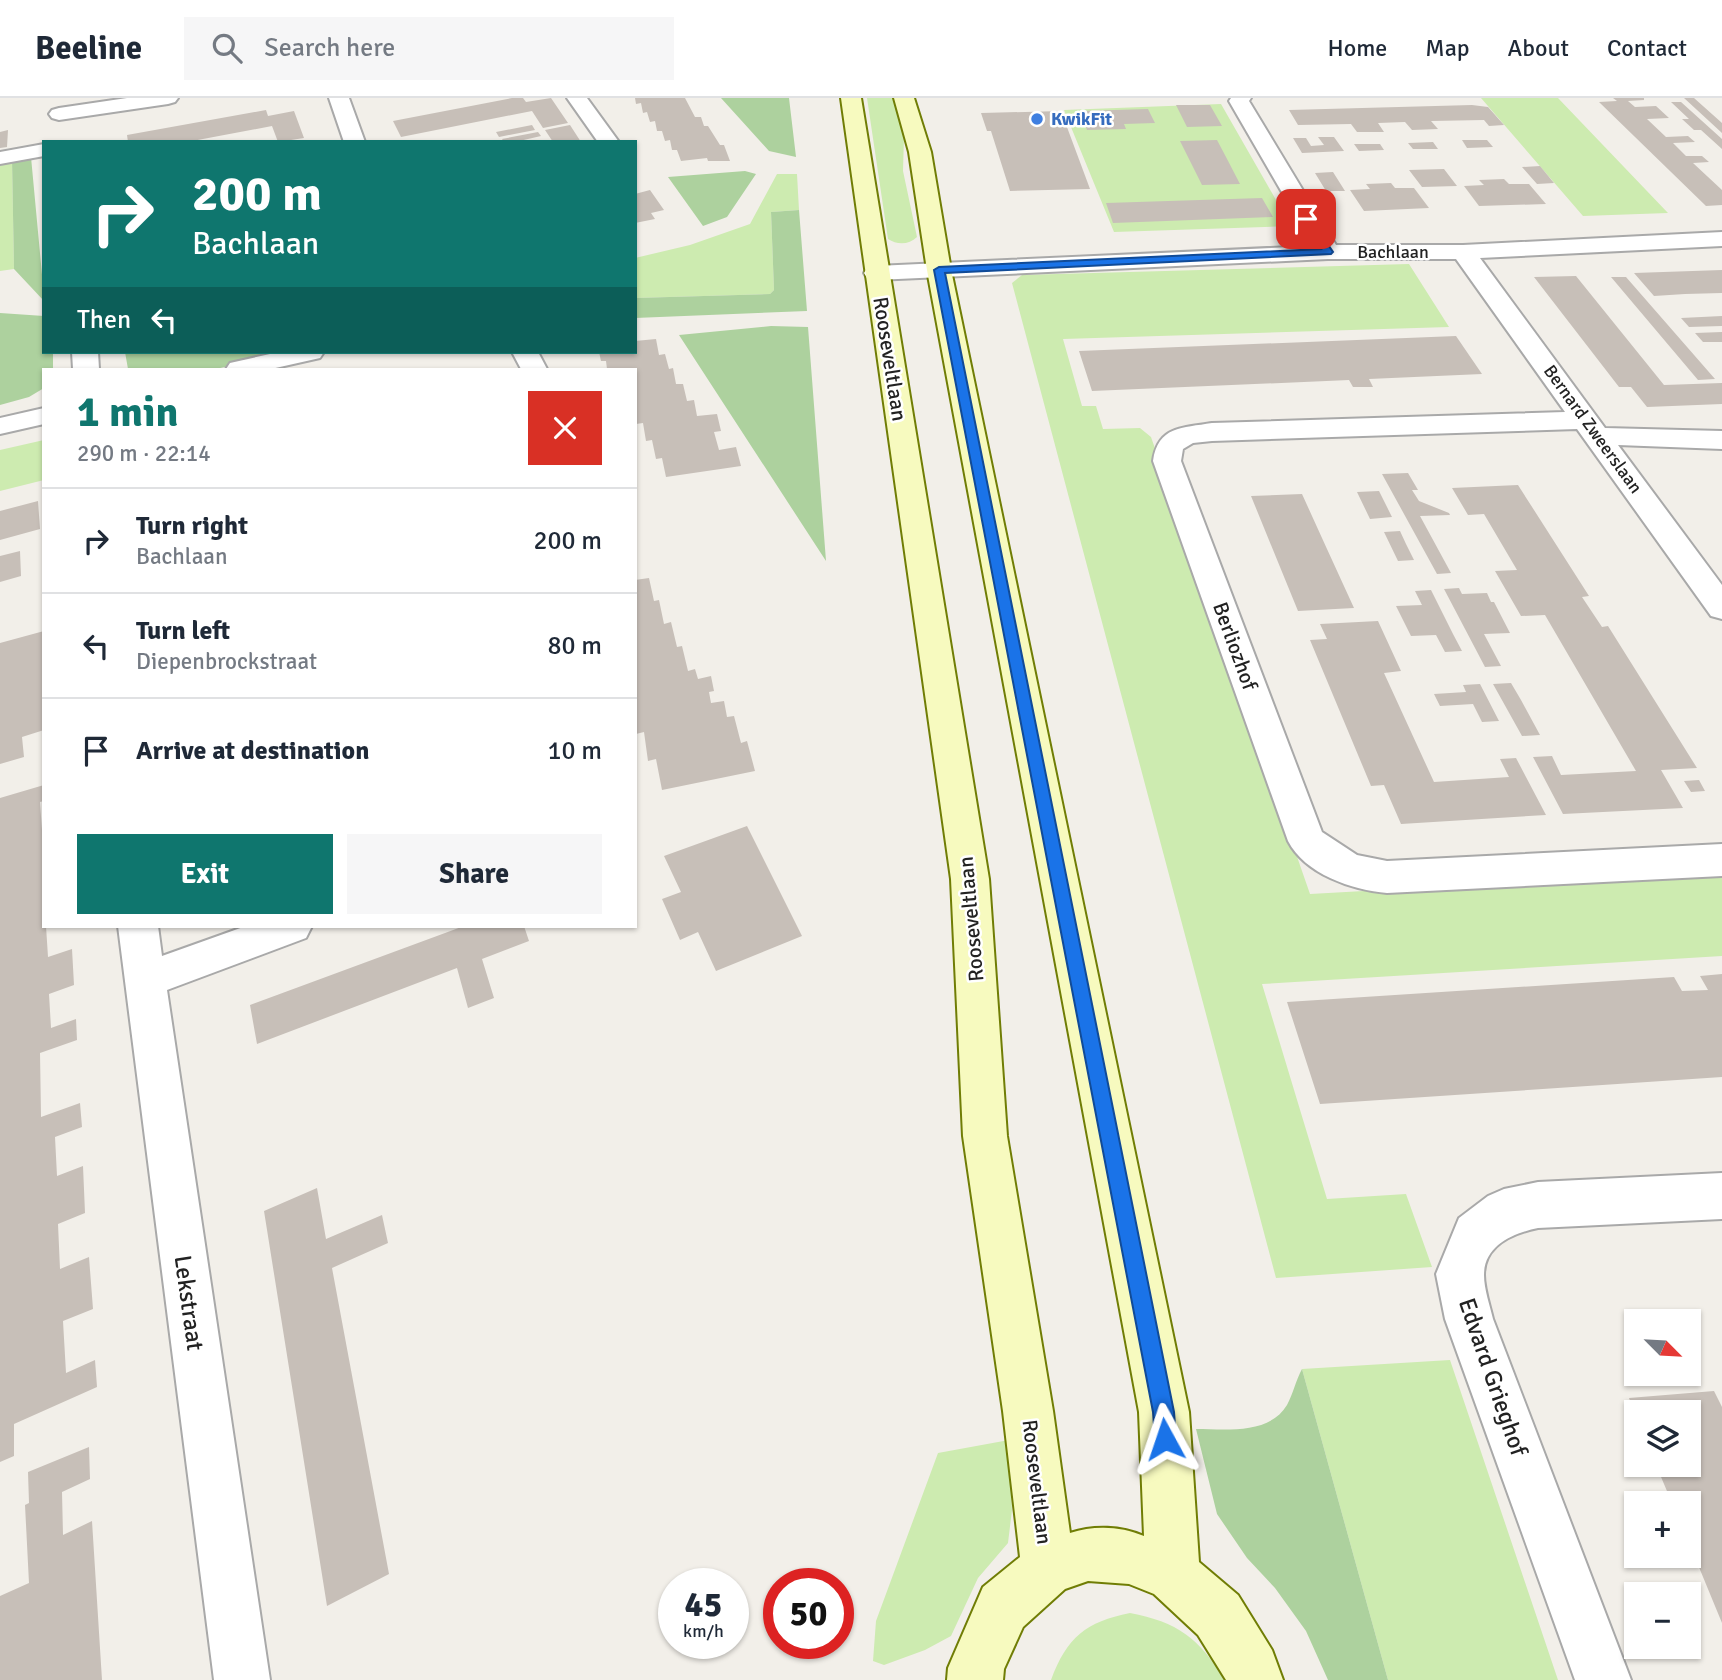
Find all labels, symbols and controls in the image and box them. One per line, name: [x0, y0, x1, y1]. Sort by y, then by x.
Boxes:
search box: [184, 17, 674, 80]
text: Beeline: [35, 28, 142, 69]
icon: search: [208, 29, 246, 67]
text: Search here: [264, 32, 395, 64]
text: Home: [1327, 33, 1387, 63]
text: Map: [1425, 33, 1470, 63]
text: About: [1508, 33, 1569, 63]
text: Contact: [1607, 33, 1687, 63]
place label: KwikFit: [1051, 108, 1112, 130]
marker: KwikFit: [1029, 111, 1045, 127]
text: 200 m: [192, 164, 322, 224]
icon: right: [77, 168, 168, 259]
pin: [1276, 189, 1336, 249]
icon: arrive: [1287, 200, 1325, 238]
text: Bachlaan: [192, 224, 319, 263]
street label: Bachlaan: [1357, 241, 1429, 263]
street label: Rooseveltlaan: [867, 295, 913, 423]
icon: left: [145, 301, 183, 339]
text: Then: [77, 304, 131, 336]
street label: Bernard Zweerslaan: [1539, 360, 1647, 498]
text: 1 min: [77, 387, 178, 438]
button: close: [528, 391, 602, 465]
text: 290 m · 22:14: [77, 439, 211, 468]
text: Turn right: [136, 510, 248, 542]
icon: right: [77, 522, 115, 560]
text: 200 m: [533, 525, 602, 557]
text: Bachlaan: [136, 542, 228, 571]
street label: Berliozhof: [1207, 598, 1263, 695]
text: Turn left: [136, 615, 230, 647]
icon: left: [77, 627, 115, 665]
text: 80 m: [547, 630, 602, 662]
text: Diepenbrockstraat: [136, 647, 317, 676]
icon: arrive: [77, 732, 115, 770]
text: Arrive at destination: [136, 735, 369, 767]
text: 10 m: [547, 735, 602, 767]
button: Exit: [77, 834, 333, 914]
button: Share: [347, 834, 602, 914]
street label: Rooseveltlaan: [953, 855, 989, 983]
street label: Lekstraat: [167, 1253, 211, 1353]
street label: Edvard Grieghof: [1452, 1294, 1534, 1461]
north arrow: [1624, 1309, 1701, 1386]
map controls: [1624, 1309, 1701, 1659]
button: layers: [1624, 1400, 1701, 1477]
position arrow: [1128, 1402, 1202, 1476]
street label: Rooseveltlaan: [1016, 1418, 1058, 1546]
button: +: [1624, 1491, 1701, 1568]
speed limit sign: 50: [763, 1568, 854, 1659]
button: −: [1624, 1582, 1701, 1659]
text: 45: [685, 1583, 722, 1626]
text: km/h: [683, 1620, 724, 1642]

